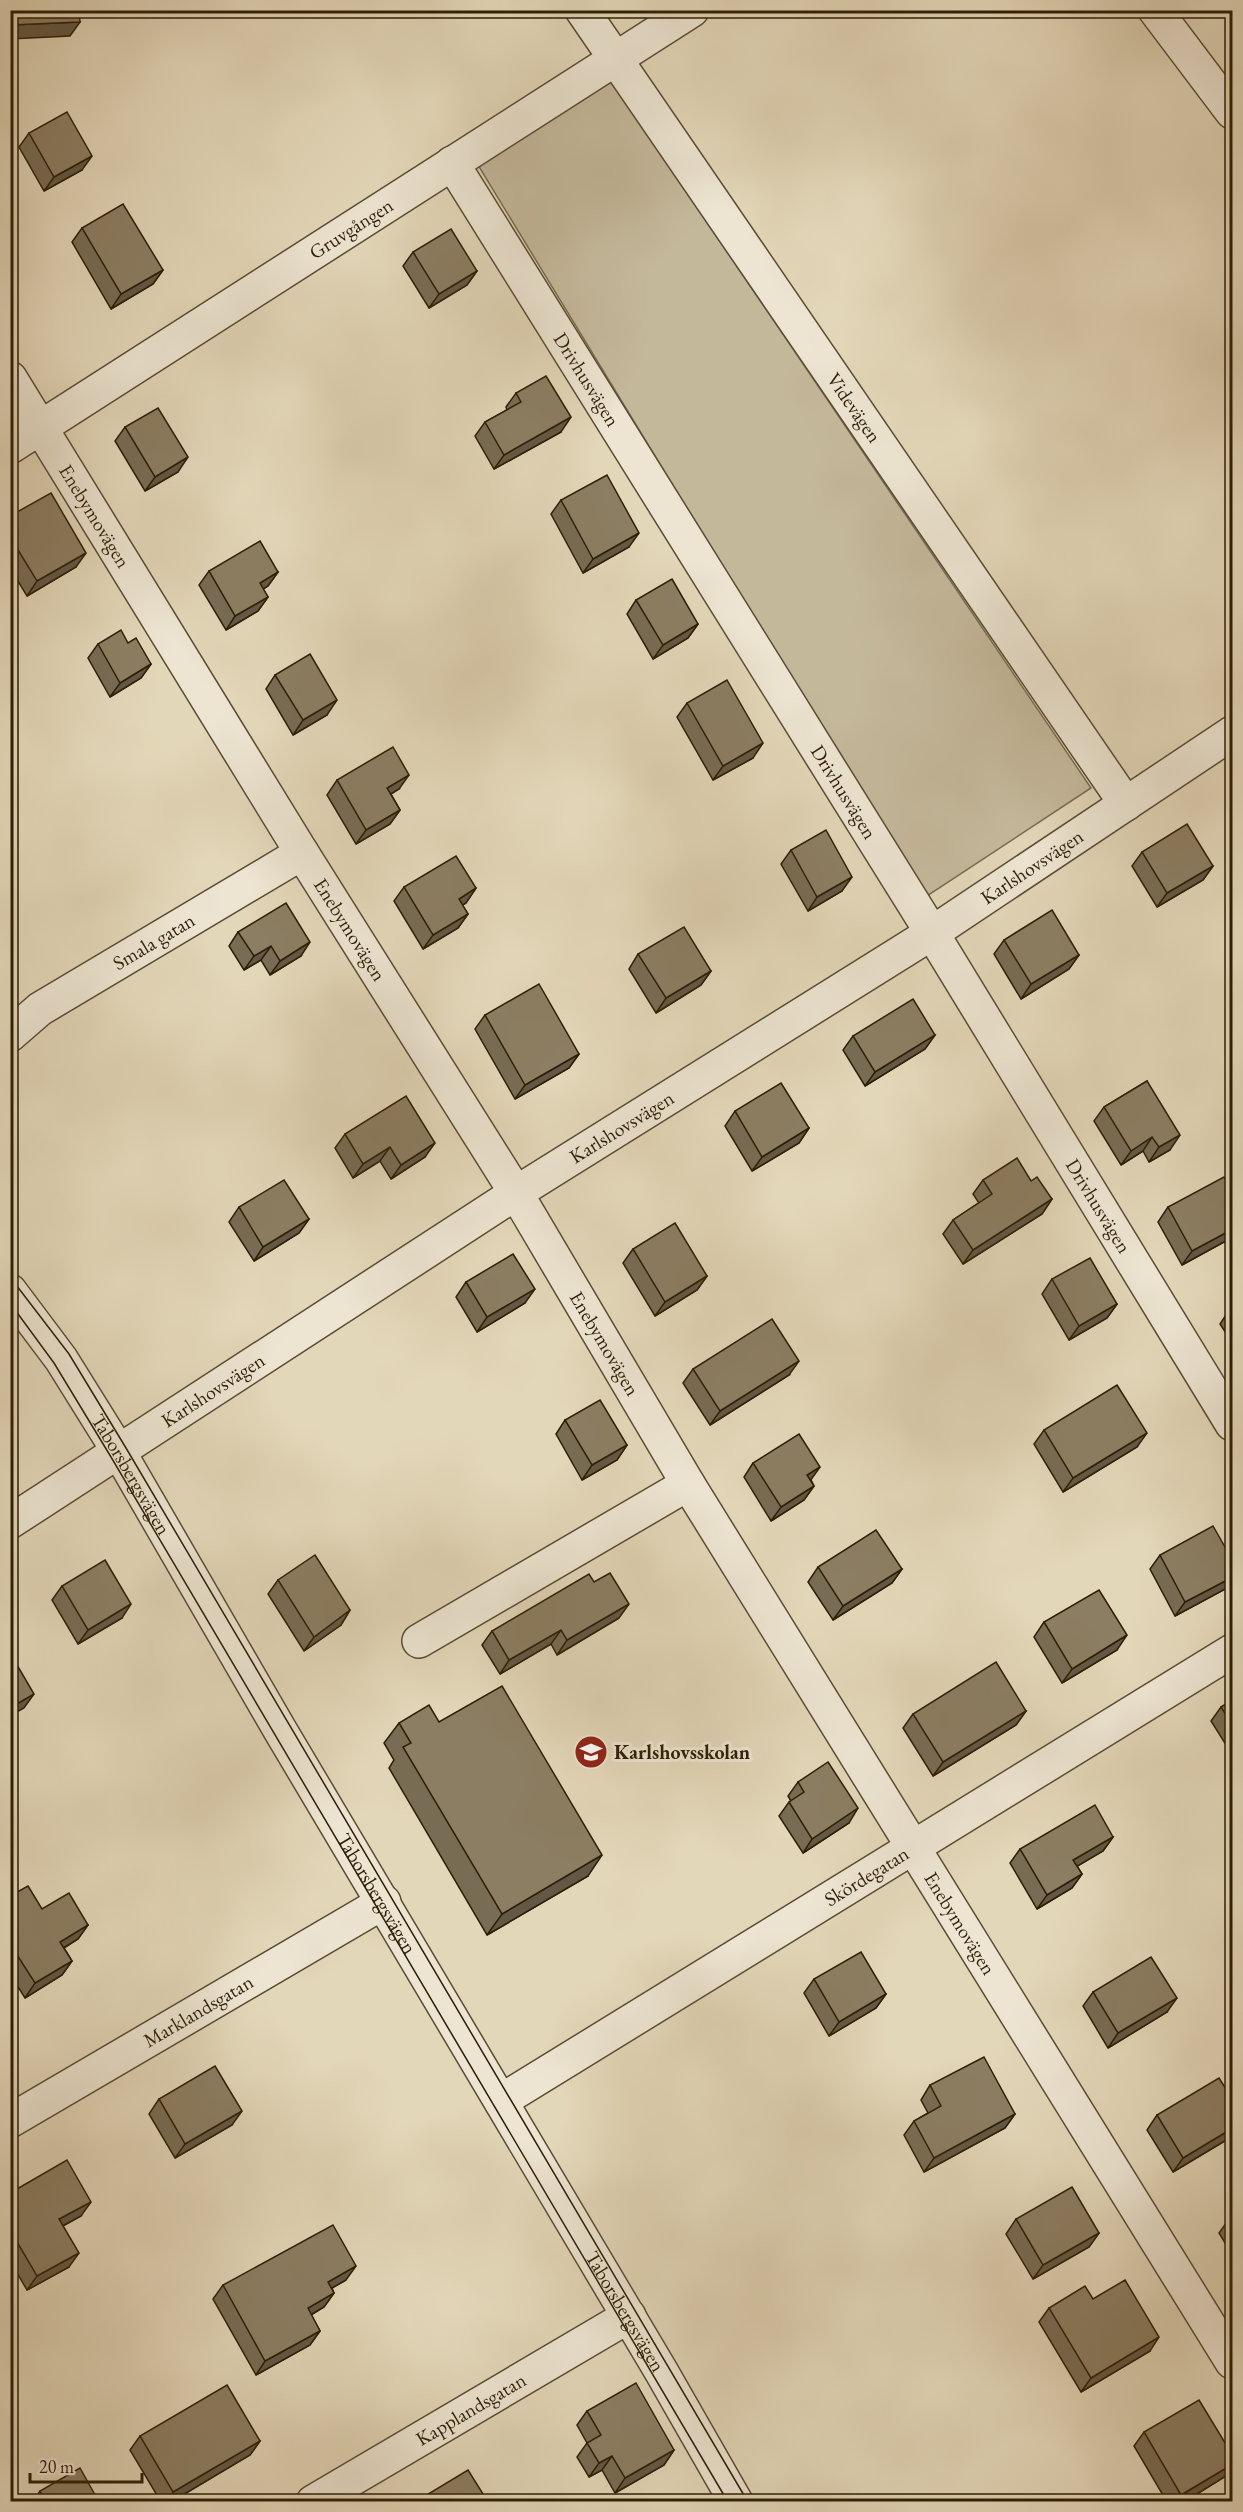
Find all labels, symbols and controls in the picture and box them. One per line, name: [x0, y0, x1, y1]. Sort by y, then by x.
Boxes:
street label: Gruvgången: [304, 192, 398, 265]
street label: Drivhusvägen: [548, 327, 626, 432]
street label: Videvägen: [821, 368, 888, 448]
street label: Enebymovägen: [53, 459, 137, 573]
street label: Drivhusvägen: [805, 740, 883, 844]
street label: Karlshovsvägen: [975, 823, 1089, 910]
street label: Enebymovägen: [308, 873, 393, 986]
street label: Smala gatan: [108, 907, 200, 976]
street label: Karlshovsvägen: [564, 1084, 679, 1169]
street label: Drivhusvägen: [1060, 1154, 1138, 1258]
street label: Enebymovägen: [564, 1286, 646, 1401]
street label: Karlshovsvägen: [156, 1347, 270, 1433]
street label: Taborsbergsvägen: [85, 1409, 177, 1540]
school or university icon: Karlshovsskolan: [573, 1734, 609, 1770]
place label: Karlshovsskolan: [614, 1739, 750, 1765]
street label: Taborsbergsvägen: [331, 1828, 423, 1959]
street label: Skördegatan: [819, 1840, 914, 1912]
street label: Enebymovägen: [918, 1867, 1002, 1980]
street label: Marklandsgatan: [138, 1968, 258, 2053]
street label: Taborsbergsvägen: [580, 2246, 672, 2377]
street label: Kapplandsgatan: [411, 2366, 531, 2452]
scale bar: [30, 2446, 142, 2484]
text: 20 m: [39, 2455, 74, 2478]

